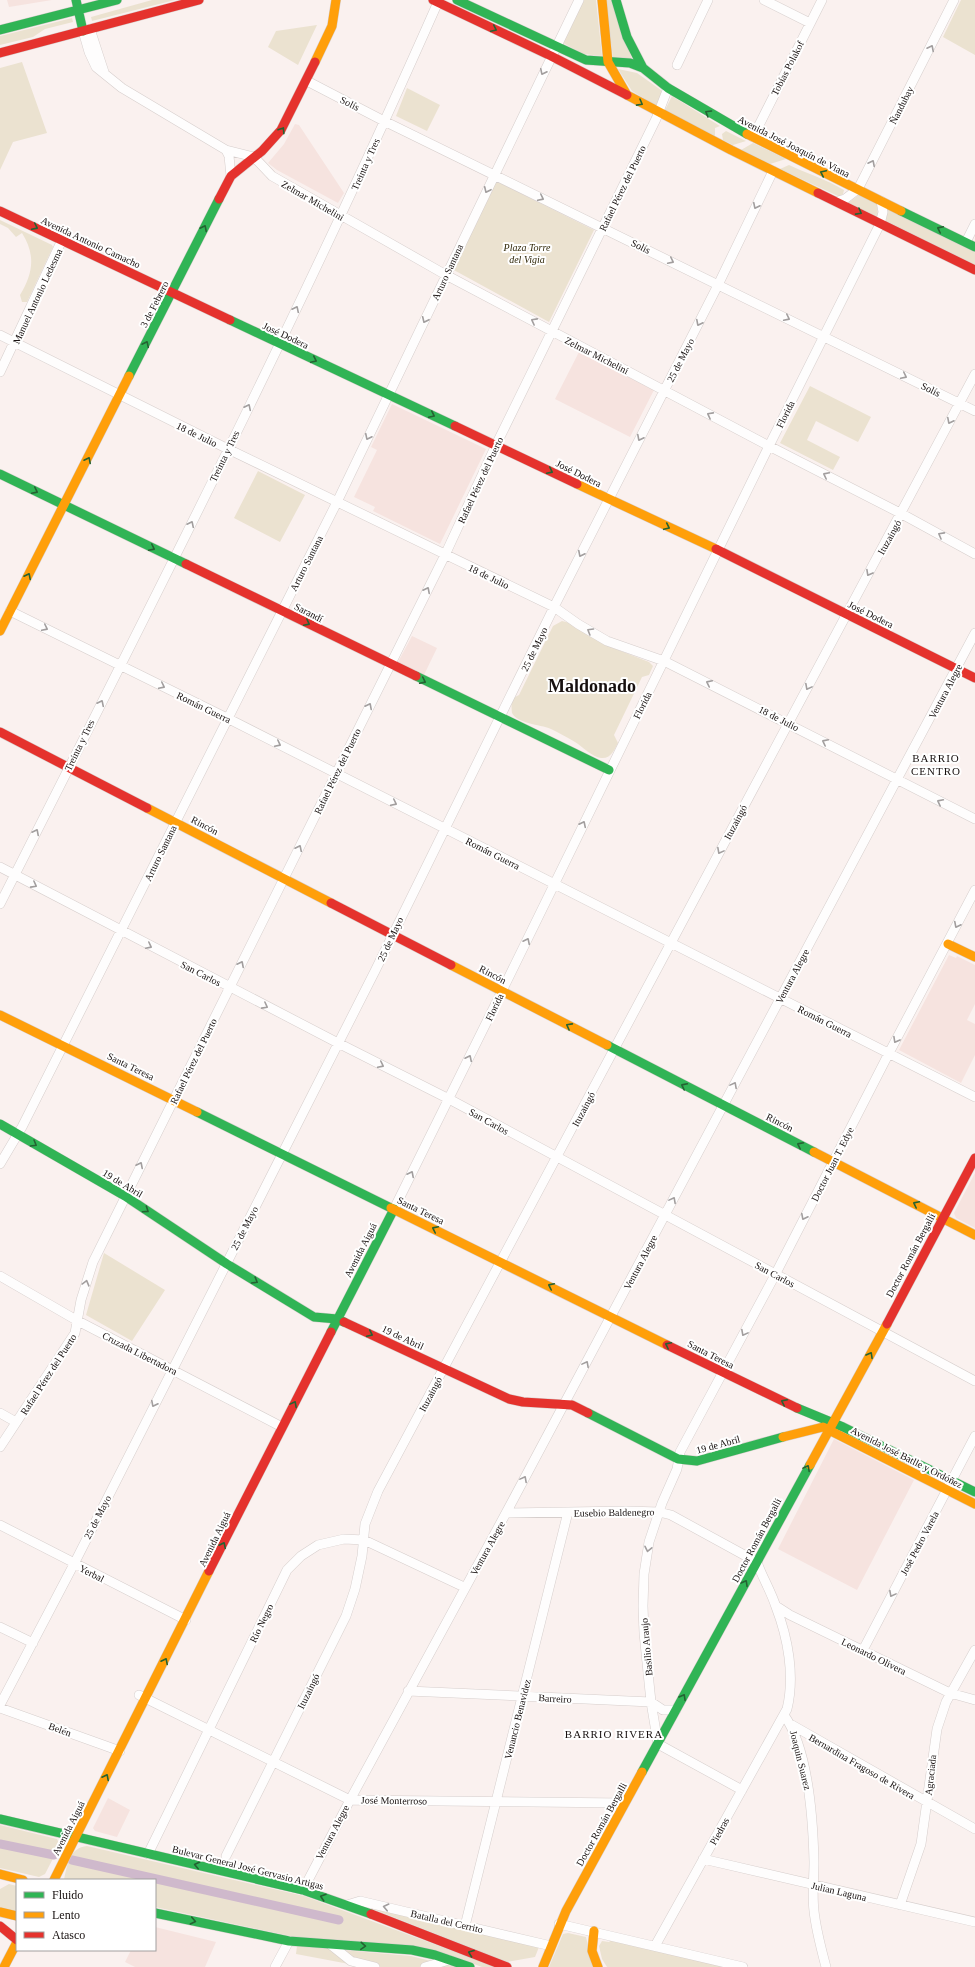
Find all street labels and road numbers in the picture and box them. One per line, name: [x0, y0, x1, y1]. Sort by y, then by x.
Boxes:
street label: Tobías Polakof: [769, 38, 806, 98]
street label: Ñandubay: [887, 84, 916, 126]
street label: Solís: [338, 94, 361, 113]
street label: Avenida José Joaquín de Viana: [736, 113, 852, 180]
street label: Treinta y Tres: [349, 136, 382, 192]
street label: Rafael Pérez del Puerto: [597, 144, 648, 233]
street label: Zelmar Michelini: [280, 178, 346, 223]
street label: Avenida Antonio Camacho: [39, 215, 142, 270]
street label: Solís: [629, 237, 652, 256]
street label: Arturo Santana: [430, 242, 466, 302]
street label: Manuel Antonio Ledesma: [11, 246, 65, 346]
street label: 3 de Febrero: [138, 279, 171, 329]
street label: José Dodera: [261, 320, 311, 351]
street label: Zelmar Michelini: [563, 335, 631, 376]
street label: 25 de Mayo: [665, 336, 696, 384]
street label: Solís: [919, 380, 942, 399]
street label: Florida: [774, 398, 797, 430]
street label: 18 de Julio: [175, 420, 219, 449]
street label: Treinta y Tres: [207, 429, 242, 484]
street label: Rafael Pérez del Puerto: [456, 435, 505, 525]
street label: José Dodera: [554, 458, 604, 489]
street label: Ituzaingó: [875, 518, 903, 556]
street label: Arturo Santana: [288, 533, 325, 593]
street label: 18 de Julio: [467, 562, 511, 591]
street label: José Dodera: [846, 599, 896, 630]
street label: Sarandí: [293, 601, 325, 624]
street label: 25 de Mayo: [519, 625, 550, 673]
street label: Ventura Alegre: [926, 662, 965, 720]
street label: Florida: [631, 689, 654, 721]
street label: Román Guerra: [175, 690, 233, 726]
street label: 18 de Julio: [757, 704, 801, 733]
street label: Treinta y Tres: [62, 718, 97, 773]
street label: Rafael Pérez del Puerto: [312, 727, 363, 816]
street label: Ituzaingó: [722, 803, 749, 841]
street label: Rincón: [189, 814, 220, 837]
street label: Arturo Santana: [142, 823, 179, 883]
street label: Román Guerra: [464, 835, 522, 872]
street label: 25 de Mayo: [375, 915, 406, 963]
street label: Ventura Alegre: [773, 947, 812, 1005]
street label: San Carlos: [179, 959, 223, 988]
street label: Rincón: [477, 963, 508, 986]
street label: Florida: [483, 991, 506, 1023]
street label: Román Guerra: [796, 1003, 854, 1040]
street label: Rafael Pérez del Puerto: [168, 1017, 219, 1106]
street label: Santa Teresa: [106, 1050, 156, 1083]
street label: Ituzaingó: [570, 1090, 597, 1128]
street label: San Carlos: [467, 1106, 511, 1137]
street label: Rincón: [764, 1111, 795, 1134]
street label: Doctor Juan T. Edye: [809, 1125, 856, 1203]
street label: 19 de Abril: [101, 1167, 145, 1200]
street label: Santa Teresa: [396, 1194, 446, 1227]
street label: 25 de Mayo: [229, 1204, 260, 1252]
street label: Doctor Román Bergalli: [884, 1211, 937, 1299]
street label: Avenida Aiguá: [342, 1221, 379, 1279]
street label: Ventura Alegre: [621, 1233, 660, 1291]
street label: San Carlos: [753, 1259, 797, 1290]
street label: 19 de Abril: [380, 1323, 426, 1352]
street label: Cruzada Libertadora: [101, 1330, 179, 1377]
street label: Rafael Pérez del Puerto: [18, 1332, 79, 1417]
street label: Santa Teresa: [686, 1338, 736, 1371]
street label: Ituzaingó: [417, 1375, 444, 1413]
street label: Avenida José Batlle y Ordóñez: [849, 1424, 965, 1491]
street label: 19 de Abril: [695, 1433, 741, 1456]
street label: 25 de Mayo: [82, 1493, 113, 1541]
street label: Doctor Román Bergalli: [730, 1496, 783, 1584]
street label: Eusebio Baldenegro: [574, 1506, 655, 1519]
street label: José Pedro Varela: [898, 1509, 941, 1577]
street label: Avenida Aiguá: [196, 1510, 233, 1568]
street label: Ventura Alegre: [468, 1519, 507, 1577]
street label: Yerbal: [78, 1563, 106, 1584]
street label: Río Negro: [247, 1602, 276, 1644]
street label: Basilio Araujo: [638, 1618, 655, 1676]
street label: Leonardo Olivera: [840, 1636, 909, 1677]
street label: Ituzaingó: [295, 1672, 322, 1711]
street label: Venancio Benavidez: [502, 1678, 533, 1760]
street label: Barreiro: [538, 1692, 572, 1705]
street label: Belén: [47, 1720, 73, 1739]
street label: Joaquin Suarez: [788, 1729, 813, 1791]
street label: Bernardina Fragoso de Rivera: [807, 1732, 917, 1802]
street label: Agraciada: [923, 1753, 938, 1796]
street label: Doctor Román Bergalli: [574, 1780, 629, 1868]
street label: José Monterroso: [361, 1794, 427, 1807]
street label: Avenida Aiguá: [50, 1799, 87, 1857]
street label: Ventura Alegre: [313, 1803, 352, 1861]
street label: Piedras: [707, 1816, 731, 1847]
street label: Bulevar General José Gervasio Artigas: [171, 1843, 325, 1892]
street label: Julian Laguna: [810, 1880, 868, 1903]
street label: Batalla del Cerrito: [410, 1908, 484, 1935]

